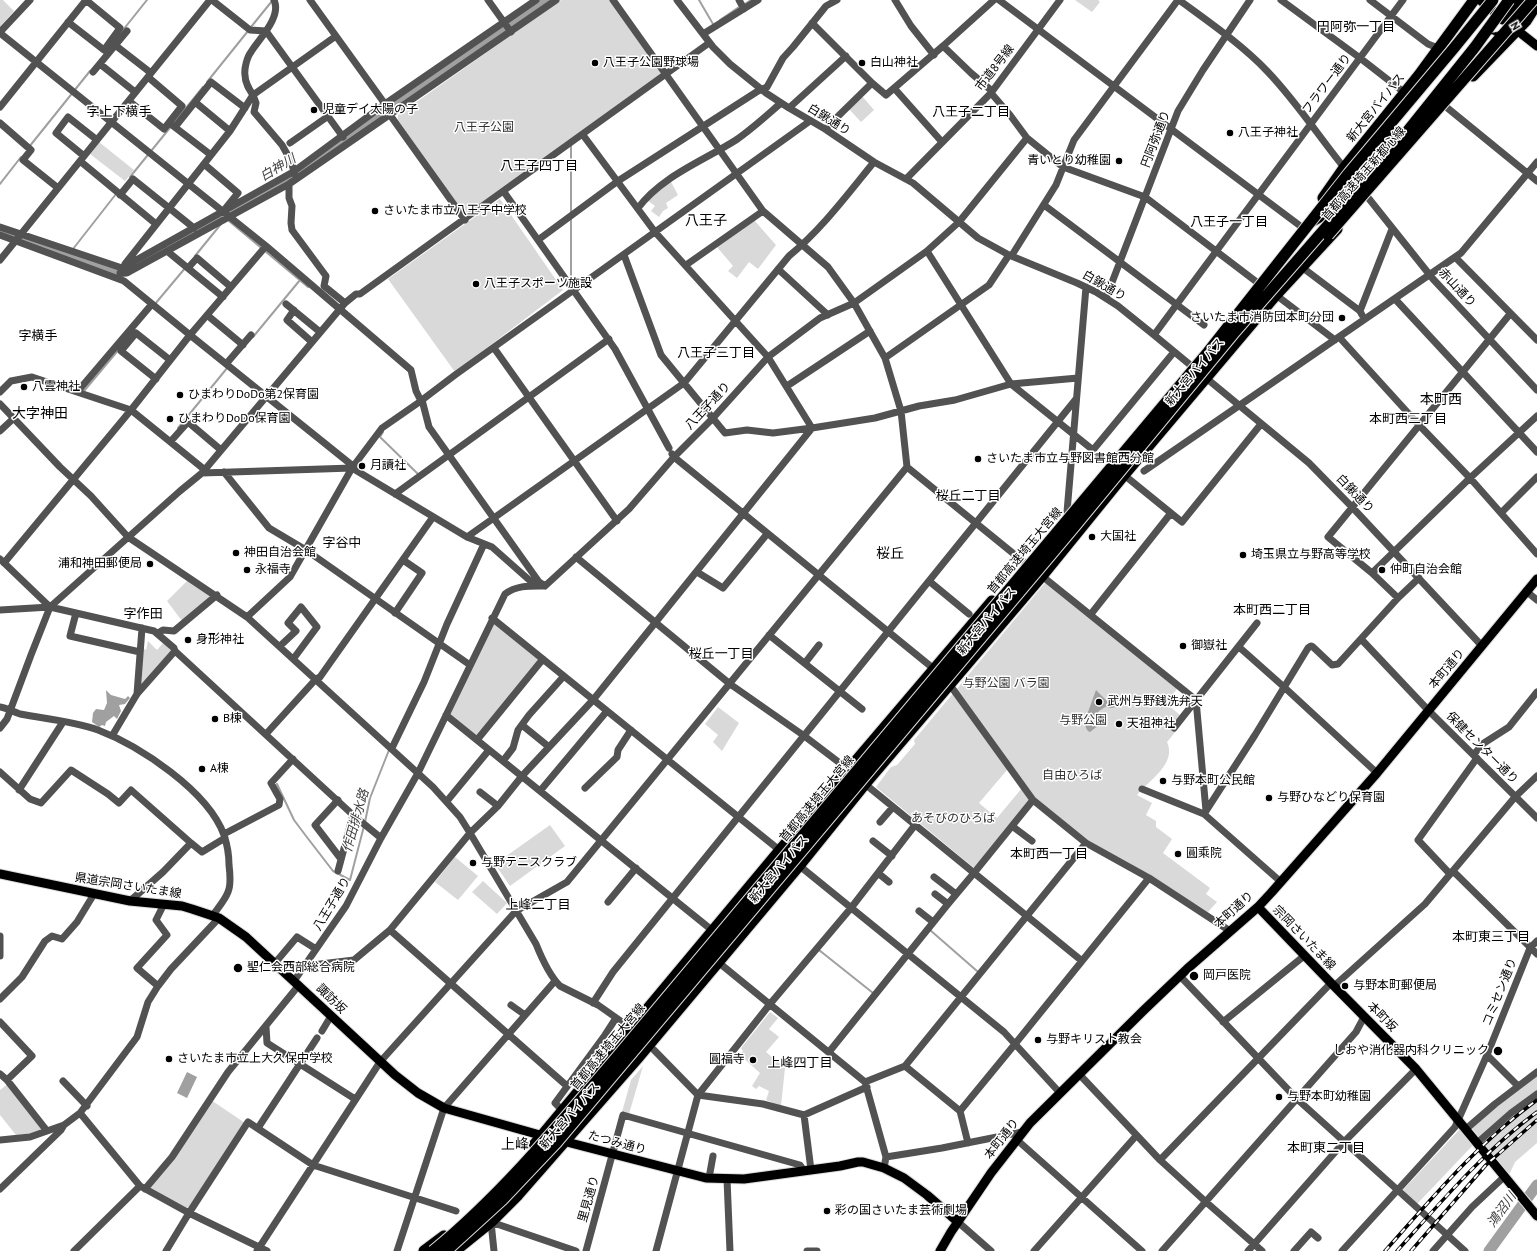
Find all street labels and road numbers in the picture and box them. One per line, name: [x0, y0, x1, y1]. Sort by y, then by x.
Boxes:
street label: 市道8号線: [973, 42, 1017, 94]
street label: フラワー通り: [1300, 51, 1354, 117]
street label: 新大宮バイパス: [1344, 71, 1408, 145]
street label: 白鍬通り: [805, 101, 853, 139]
street label: 円阿弥通り: [1139, 108, 1173, 170]
street label: 首都高速埼玉新都心線: [1319, 124, 1409, 224]
street label: 赤山通り: [1435, 266, 1479, 310]
street label: 白鍬通り: [1080, 268, 1128, 304]
street label: 新大宮バイパス: [1162, 335, 1228, 409]
street label: 八王子通り: [682, 379, 734, 433]
street label: 白鍬通り: [1333, 472, 1377, 516]
street label: 首都高速埼玉大宮線: [985, 505, 1065, 597]
street label: 新大宮バイパス: [954, 584, 1020, 658]
street label: 本町通り: [1426, 646, 1468, 692]
street label: 保健センター通り: [1443, 709, 1521, 787]
street label: 首都高速埼玉大宮線: [777, 753, 857, 845]
street label: 新大宮バイパス: [746, 832, 812, 906]
street label: 県道宗岡さいたま線: [74, 870, 182, 902]
street label: 八王子通り: [310, 875, 354, 933]
street label: 本町通り: [1211, 889, 1257, 931]
street label: 宗岡さいたま線: [1270, 903, 1338, 973]
street label: コミセン通り: [1480, 956, 1520, 1028]
street label: 諏訪坂: [313, 981, 349, 1017]
street label: 本町坂: [1364, 999, 1400, 1035]
street label: 首都高速埼玉大宮線: [568, 1001, 648, 1093]
street label: 新大宮バイパス: [537, 1080, 603, 1152]
street label: 本町通り: [982, 1116, 1022, 1162]
street label: たつみ通り: [586, 1128, 648, 1158]
street label: 里見通り: [575, 1174, 603, 1224]

